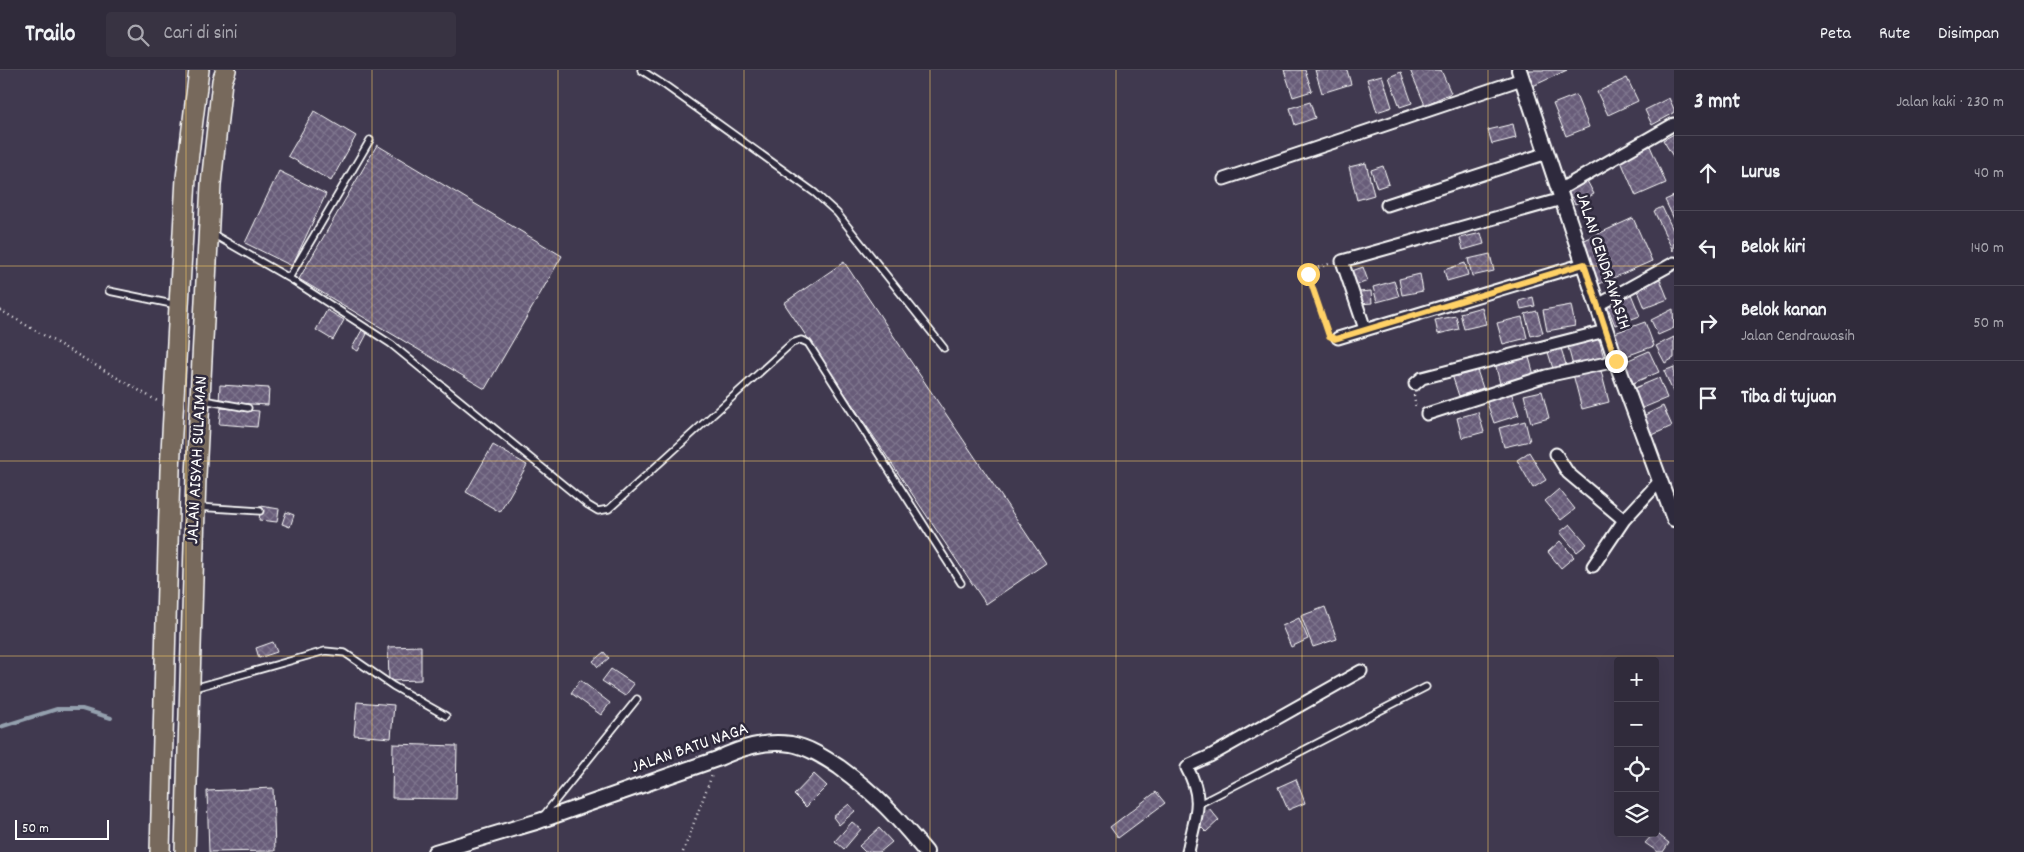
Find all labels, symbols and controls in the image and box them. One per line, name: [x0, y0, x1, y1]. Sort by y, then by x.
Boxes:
search box: [106, 12, 456, 57]
text: Trailo: [25, 18, 76, 52]
icon: search: [124, 21, 152, 49]
text: Cari di sini: [164, 21, 237, 48]
text: Peta: [1820, 22, 1851, 47]
text: Rute: [1879, 22, 1910, 47]
text: Disimpan: [1938, 22, 1999, 47]
text: 3 mnt: [1694, 88, 1740, 118]
text: Jalan kaki · 230 m: [1896, 91, 2004, 114]
icon: ahead: [1694, 159, 1722, 187]
text: Lurus: [1741, 160, 1780, 187]
text: 40 m: [1974, 162, 2004, 185]
street label: JALAN CENDRAWASIH: [1568, 189, 1636, 333]
icon: left: [1694, 234, 1722, 262]
text: Belok kiri: [1741, 235, 1805, 262]
text: 140 m: [1970, 237, 2004, 260]
route start: [1297, 263, 1320, 286]
text: Belok kanan: [1741, 298, 1827, 325]
icon: right: [1694, 309, 1722, 337]
text: 50 m: [1973, 312, 2004, 335]
text: Jalan Cendrawasih: [1741, 325, 1855, 348]
route end: [1605, 350, 1628, 373]
street label: JALAN AISYAH SULAIMAN: [181, 375, 215, 545]
icon: arrive: [1694, 384, 1722, 412]
text: Tiba di tujuan: [1741, 385, 1836, 412]
map controls: [1614, 657, 1659, 837]
button: +: [1614, 657, 1659, 702]
button: −: [1614, 702, 1659, 747]
street label: JALAN BATU NAGA: [628, 717, 752, 781]
button: locate: [1614, 747, 1659, 792]
button: layers: [1614, 792, 1659, 837]
scale bar: [15, 817, 109, 840]
text: 50 m: [22, 819, 49, 839]

